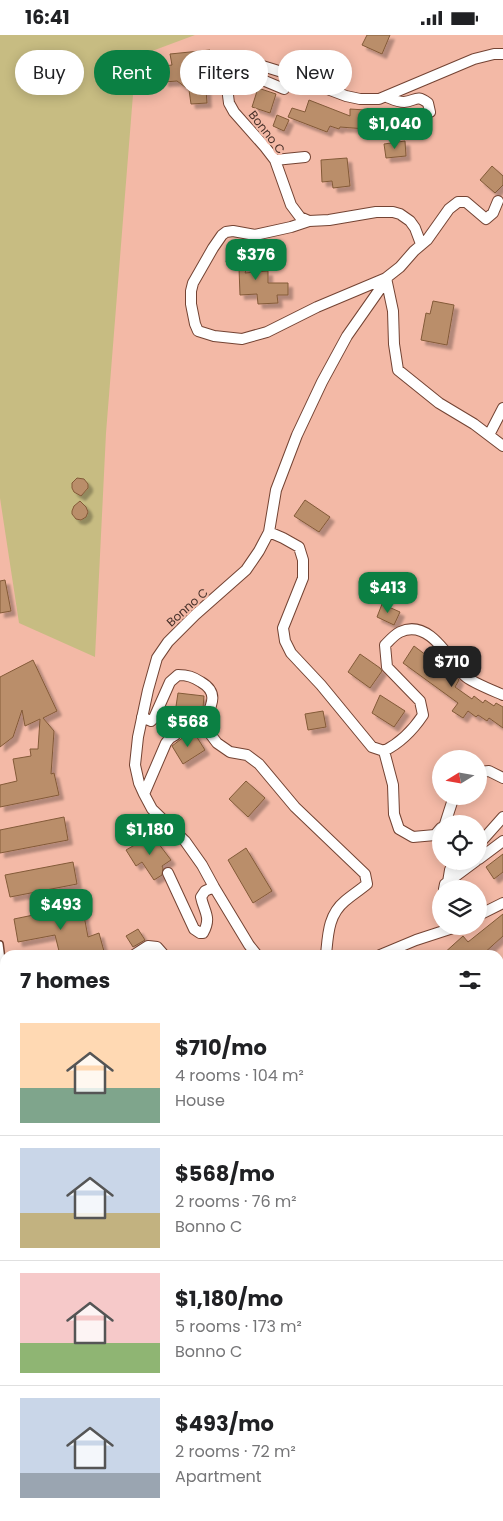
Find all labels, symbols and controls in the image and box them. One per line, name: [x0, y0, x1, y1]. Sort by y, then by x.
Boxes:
text: 16:41: [25, 4, 70, 31]
chip: Buy: [15, 50, 84, 95]
chip: Rent: [94, 50, 170, 95]
chip: Filters: [180, 50, 268, 95]
chip: New: [278, 50, 352, 95]
street label: Bonno C: [245, 107, 289, 157]
pin: $1,040: [354, 107, 436, 150]
text: $1,040: [369, 112, 421, 135]
pin: $376: [226, 239, 286, 281]
text: $376: [237, 243, 275, 266]
pin: $413: [358, 571, 418, 614]
text: $413: [369, 576, 407, 599]
street label: Bonno C: [163, 584, 211, 630]
pin: $710: [422, 645, 482, 688]
text: $710: [434, 650, 470, 673]
pin: $568: [158, 705, 218, 748]
text: $568: [167, 710, 209, 733]
north arrow: [432, 750, 488, 805]
map controls: [432, 750, 487, 935]
pin: $1,180: [109, 813, 191, 856]
button: locate: [432, 815, 487, 870]
text: $1,180: [126, 818, 174, 841]
button: layers: [432, 880, 487, 935]
pin: $493: [31, 889, 91, 931]
text: $493: [41, 893, 81, 916]
text: 7 homes: [20, 966, 110, 995]
icon: filters: [456, 966, 484, 994]
text: $710/mo: [175, 1033, 267, 1062]
icon: home: [60, 1043, 120, 1103]
text: 4 rooms · 104 m²: [175, 1064, 304, 1087]
text: House: [175, 1089, 225, 1112]
text: $568/mo: [175, 1159, 275, 1188]
icon: home: [60, 1168, 120, 1228]
text: 2 rooms · 76 m²: [175, 1190, 297, 1213]
text: Bonno C: [175, 1215, 242, 1238]
text: $1,180/mo: [175, 1284, 283, 1313]
icon: home: [60, 1293, 120, 1353]
text: 5 rooms · 173 m²: [175, 1315, 302, 1338]
text: Bonno C: [175, 1340, 242, 1363]
text: $493/mo: [175, 1409, 274, 1438]
icon: home: [60, 1418, 120, 1478]
text: 2 rooms · 72 m²: [175, 1440, 296, 1463]
text: Apartment: [175, 1465, 262, 1488]

